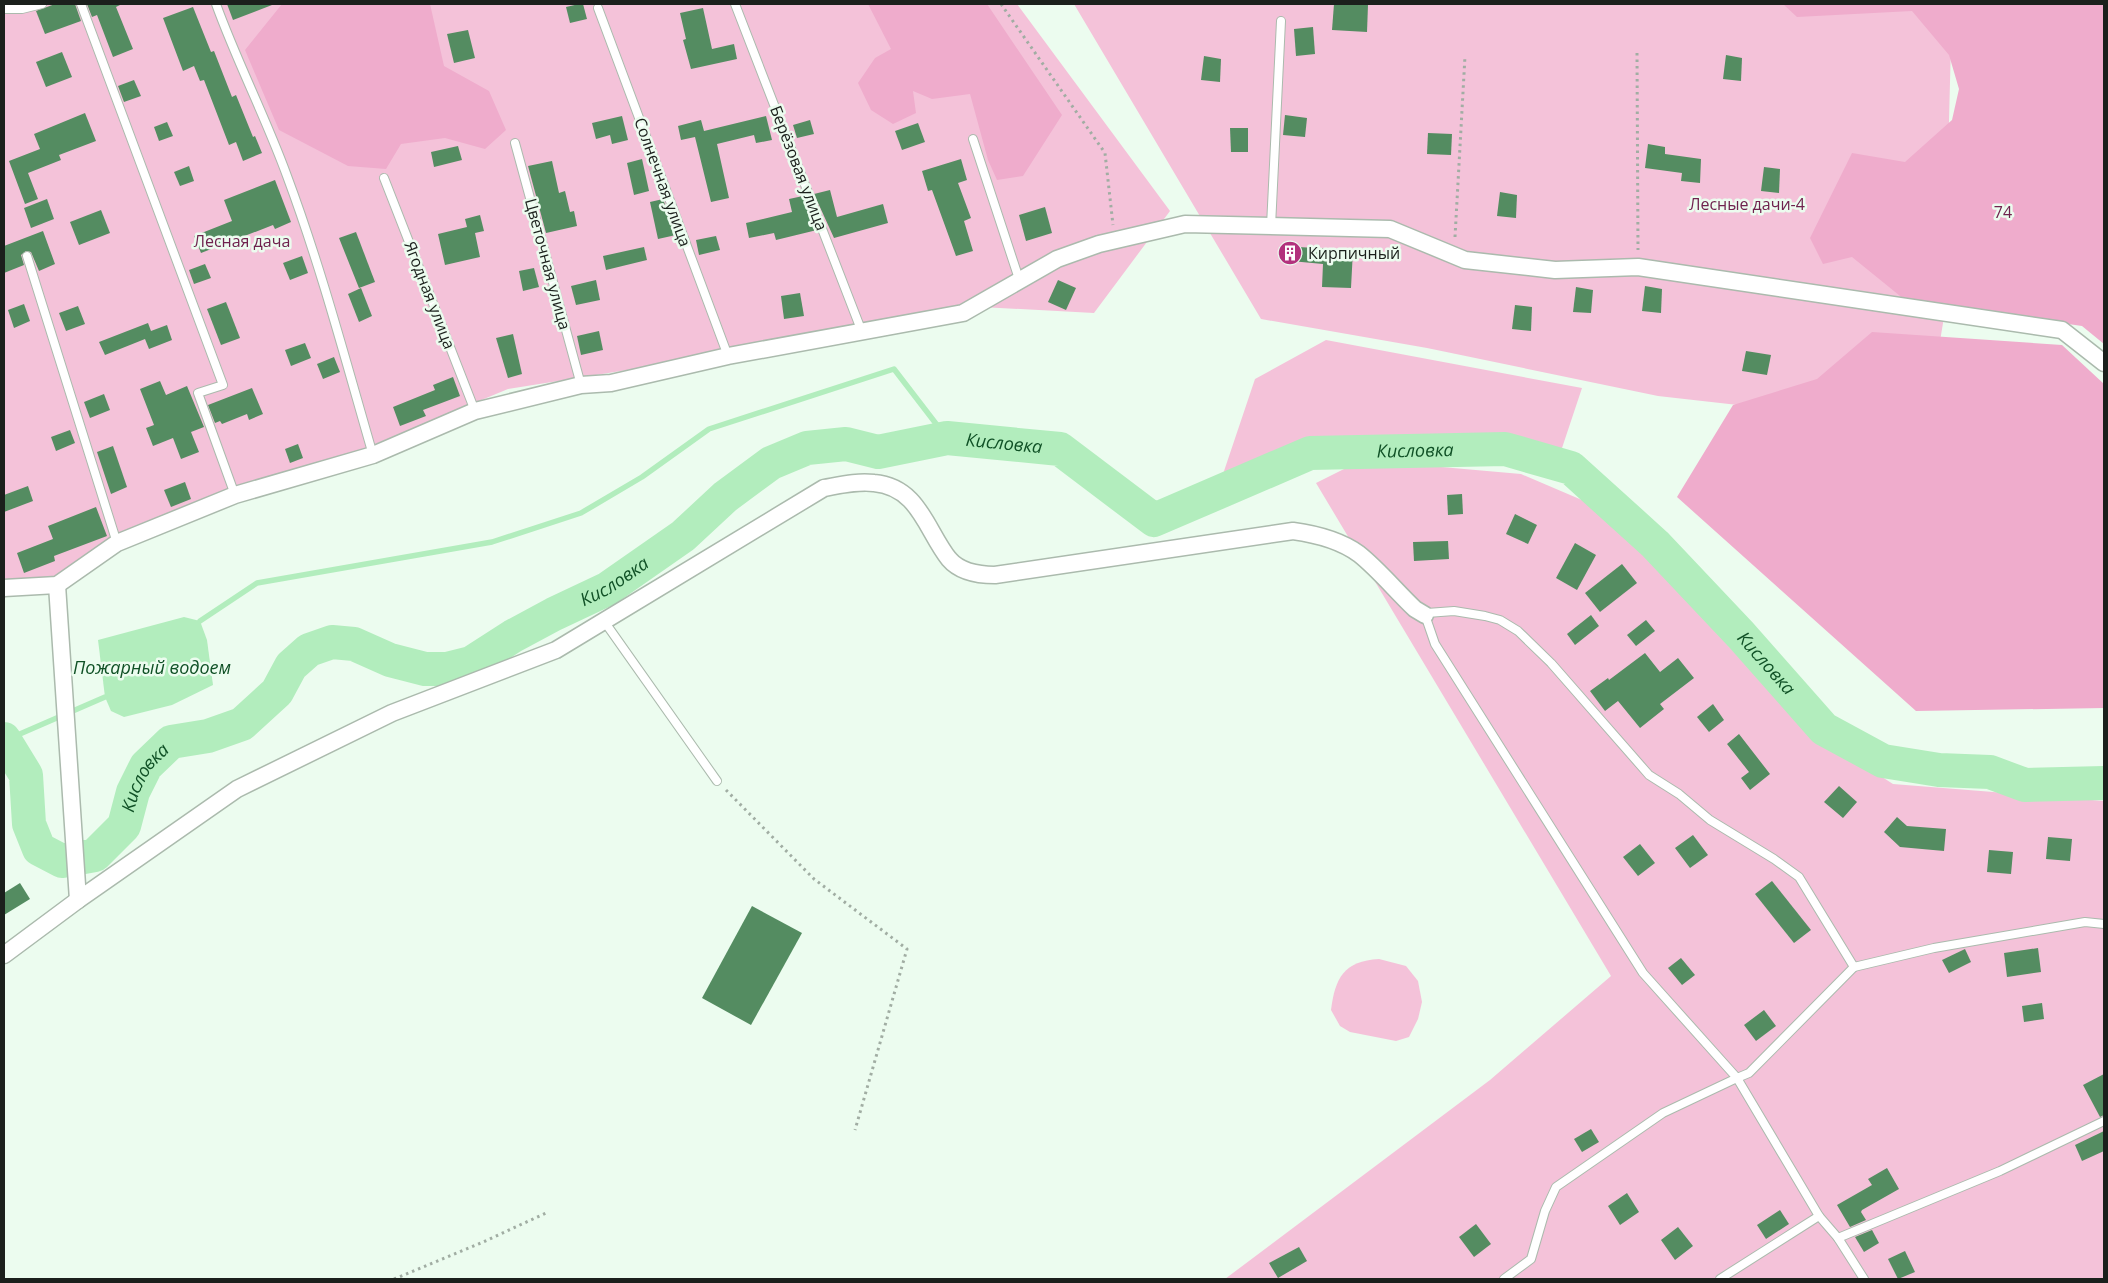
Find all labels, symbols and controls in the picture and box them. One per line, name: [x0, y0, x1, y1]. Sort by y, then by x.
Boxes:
street label: Берёзовая улица: [765, 102, 833, 234]
street label: Солнечная улица: [629, 114, 697, 250]
park label: Лесные дачи-4: [1689, 193, 1805, 215]
street label: Цветочная улица: [520, 196, 576, 332]
park label: 74: [1994, 201, 2012, 223]
park label: Лесная дача: [194, 230, 290, 252]
street label: Ягодная улица: [399, 238, 461, 352]
building icon: Кирпичный: [1277, 240, 1303, 266]
place label: Кирпичный: [1308, 242, 1400, 264]
water label: Кисловка: [965, 427, 1044, 458]
water label: Кисловка: [1376, 437, 1454, 463]
water label: Кисловка: [576, 551, 653, 611]
water label: Кисловка: [1732, 626, 1801, 700]
water label: Пожарный водоем: [73, 655, 231, 679]
water label: Кисловка: [115, 738, 173, 814]

